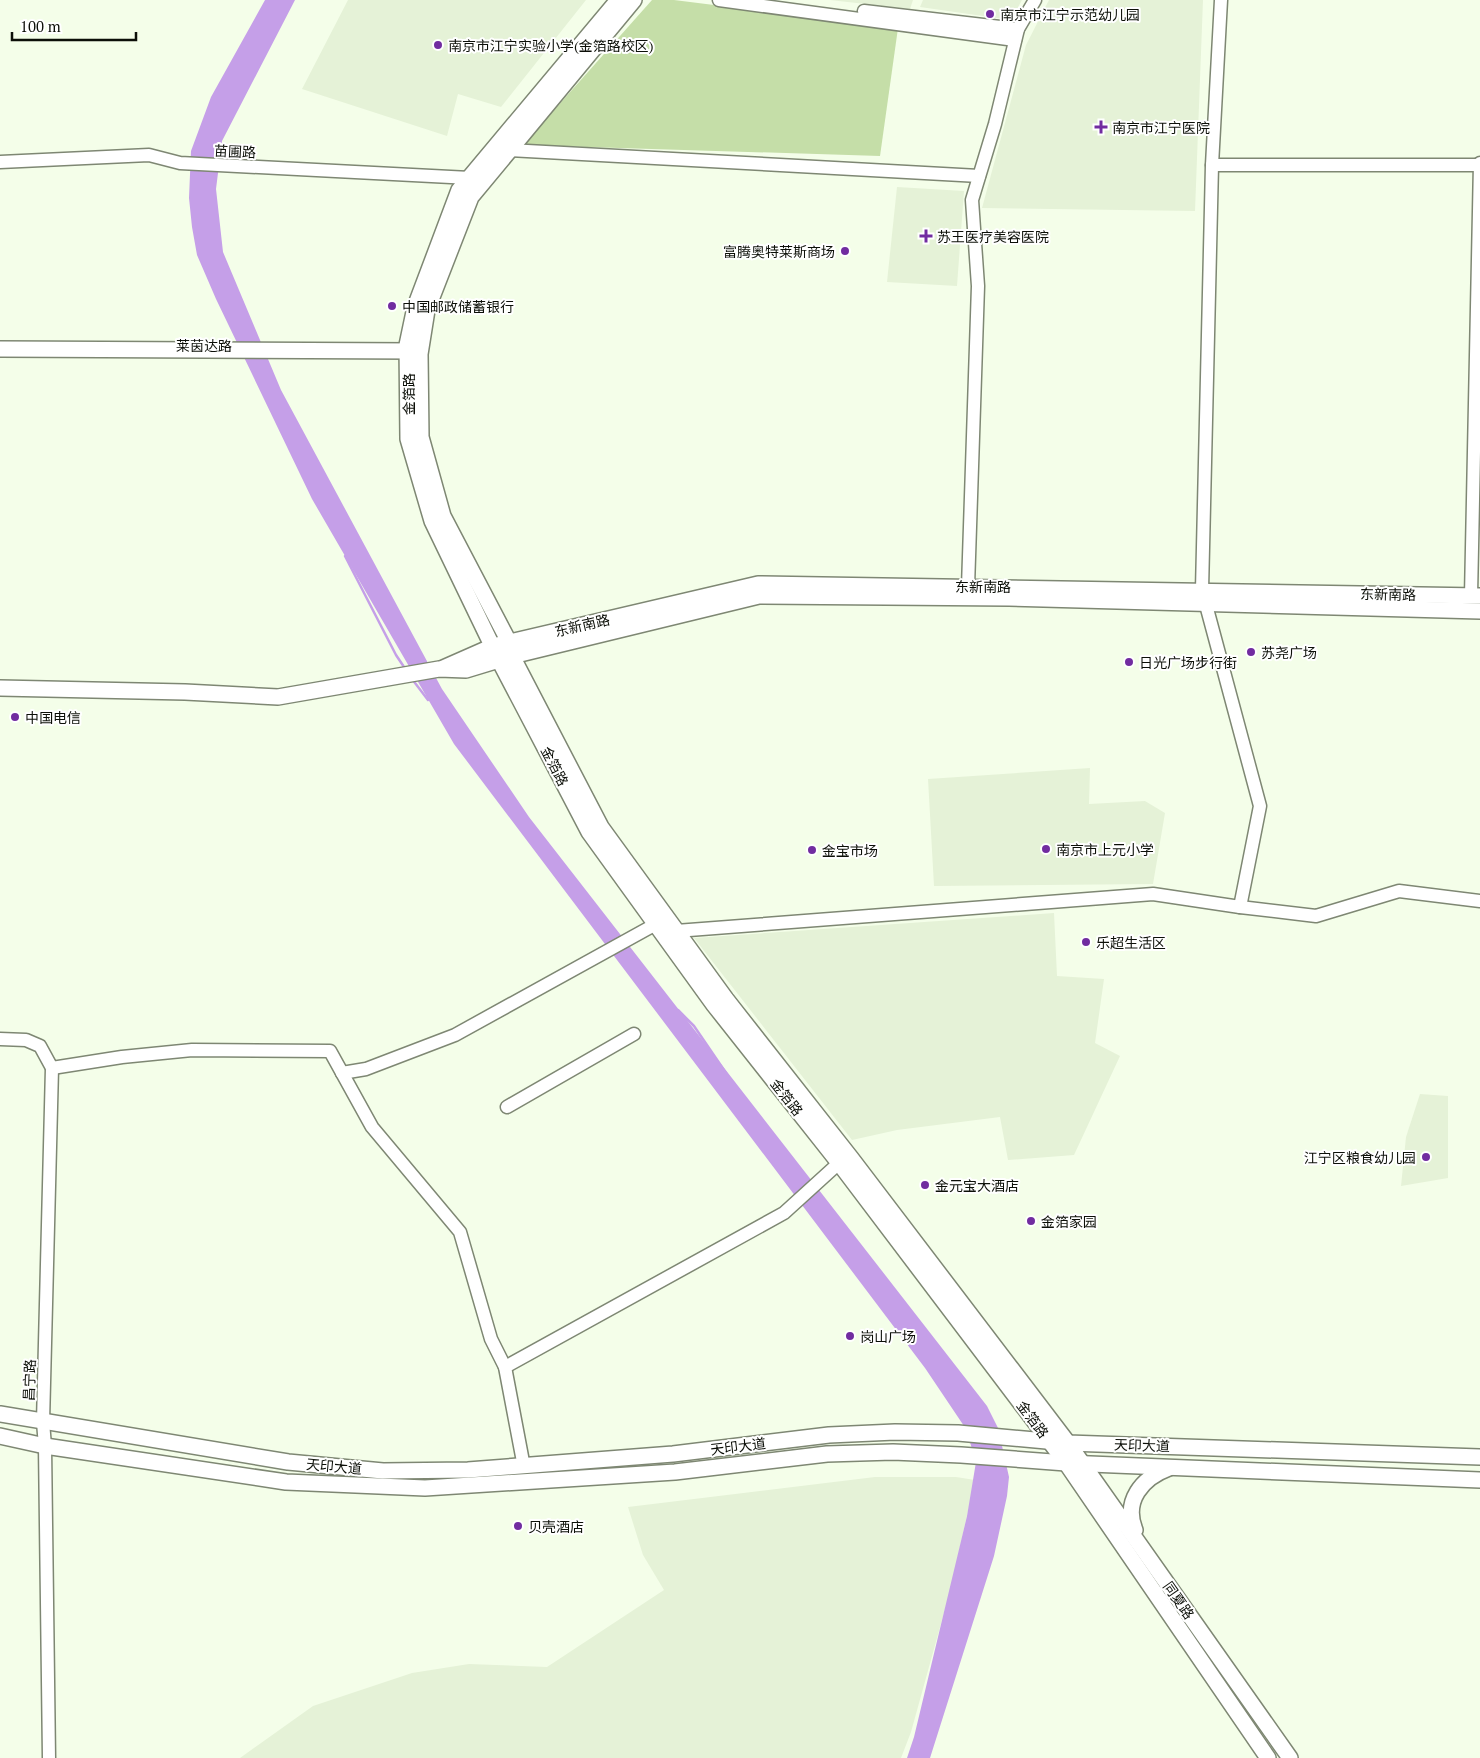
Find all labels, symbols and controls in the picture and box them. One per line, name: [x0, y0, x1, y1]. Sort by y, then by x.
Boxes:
place label: 南京市江宁示范幼儿园: [1000, 5, 1140, 24]
marker: 南京市江宁示范幼儿园: [984, 8, 996, 20]
scale bar: [12, 10, 136, 42]
text: 100 m: [20, 16, 61, 36]
place label: 南京市江宁实验小学(金箔路校区): [448, 36, 654, 55]
marker: 南京市江宁实验小学(金箔路校区): [432, 39, 444, 51]
place label: 南京市江宁医院: [1112, 118, 1210, 137]
marker: 南京市江宁医院: [1094, 120, 1108, 134]
street label: 苗圃路: [214, 140, 256, 162]
place label: 苏王医疗美容医院: [937, 227, 1049, 246]
marker: 苏王医疗美容医院: [919, 229, 933, 243]
place label: 富腾奥特莱斯商场: [723, 242, 835, 261]
marker: 富腾奥特莱斯商场: [839, 245, 851, 257]
place label: 中国邮政储蓄银行: [402, 297, 514, 316]
marker: 中国邮政储蓄银行: [386, 300, 398, 312]
street label: 莱茵达路: [176, 336, 232, 355]
street label: 金箔路: [399, 373, 418, 415]
street label: 东新南路: [955, 577, 1011, 596]
street label: 东新南路: [1360, 584, 1416, 604]
street label: 东新南路: [553, 609, 611, 641]
place label: 苏尧广场: [1261, 643, 1317, 662]
marker: 苏尧广场: [1245, 646, 1257, 658]
place label: 日光广场步行街: [1139, 653, 1237, 672]
marker: 日光广场步行街: [1123, 656, 1135, 668]
place label: 中国电信: [25, 708, 81, 727]
marker: 中国电信: [9, 711, 21, 723]
street label: 金箔路: [537, 743, 573, 789]
place label: 南京市上元小学: [1056, 840, 1154, 859]
place label: 金宝市场: [822, 841, 878, 860]
marker: 南京市上元小学: [1040, 843, 1052, 855]
marker: 金宝市场: [806, 844, 818, 856]
place label: 乐超生活区: [1096, 933, 1166, 952]
marker: 乐超生活区: [1080, 936, 1092, 948]
street label: 金箔路: [767, 1075, 807, 1119]
place label: 江宁区粮食幼儿园: [1304, 1148, 1416, 1167]
marker: 江宁区粮食幼儿园: [1420, 1151, 1432, 1163]
place label: 金元宝大酒店: [935, 1176, 1019, 1195]
marker: 金元宝大酒店: [919, 1179, 931, 1191]
place label: 金箔家园: [1041, 1212, 1097, 1231]
marker: 金箔家园: [1025, 1215, 1037, 1227]
place label: 岗山广场: [860, 1327, 916, 1346]
marker: 岗山广场: [844, 1330, 856, 1342]
street label: 昌宁路: [19, 1359, 39, 1401]
street label: 金箔路: [1013, 1397, 1053, 1441]
street label: 天印大道: [709, 1433, 767, 1459]
street label: 天印大道: [1114, 1435, 1170, 1455]
street label: 天印大道: [305, 1454, 363, 1478]
place label: 贝壳酒店: [528, 1517, 584, 1536]
marker: 贝壳酒店: [512, 1520, 524, 1532]
street label: 同夏路: [1159, 1577, 1199, 1623]

